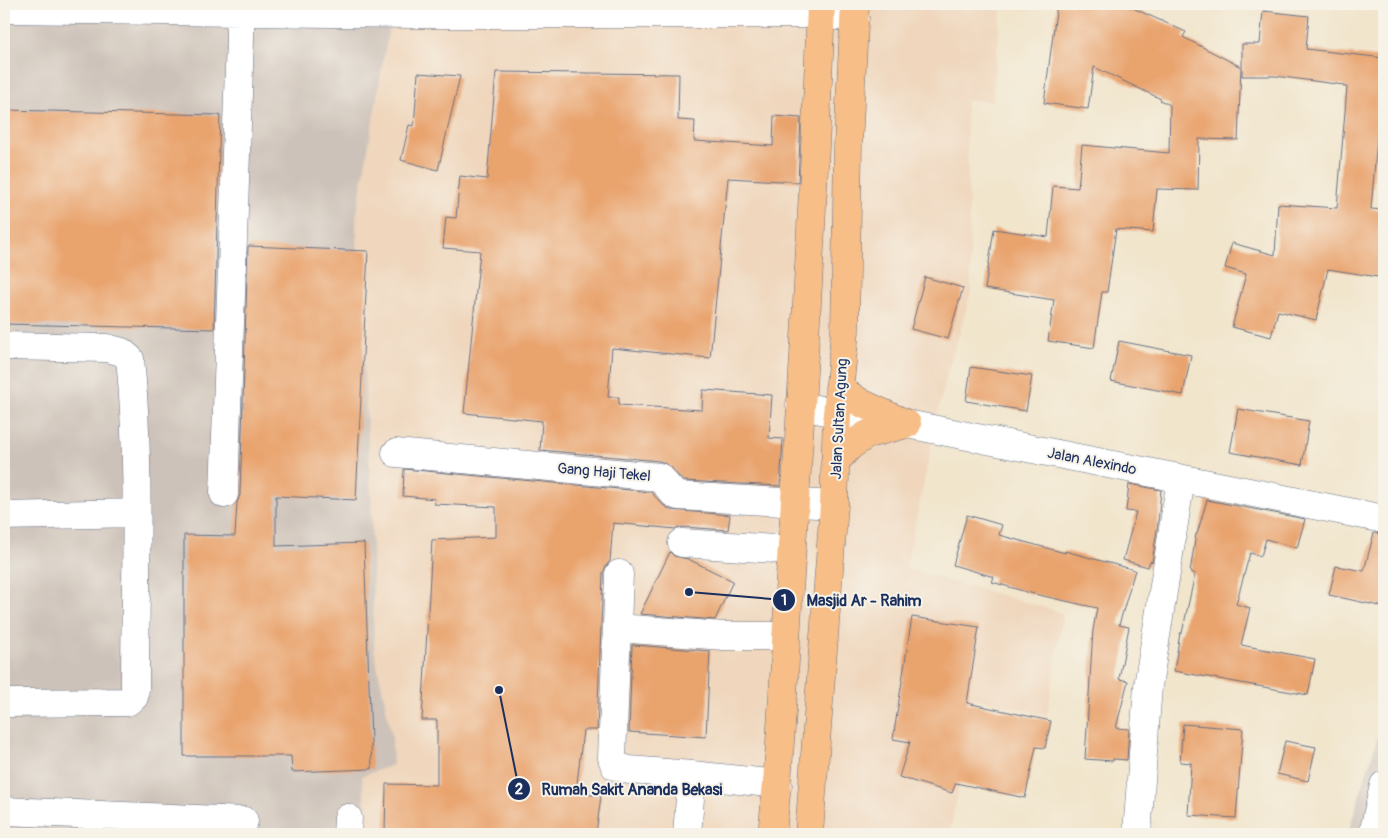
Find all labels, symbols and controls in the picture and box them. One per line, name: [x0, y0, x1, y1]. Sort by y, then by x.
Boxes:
street label: Jalan Sultan Agung: [827, 358, 852, 480]
street label: Jalan Alexindo: [1046, 444, 1138, 479]
street label: Gang Haji Tekel: [556, 459, 651, 486]
callout: Masjid Ar - Rahim: [771, 585, 931, 616]
text: 1: [781, 591, 787, 610]
text: Masjid Ar - Rahim: [807, 591, 921, 611]
callout: Rumah Sakit Ananda Bekasi: [507, 773, 732, 804]
text: 2: [515, 780, 523, 799]
text: Rumah Sakit Ananda Bekasi: [542, 780, 723, 800]

